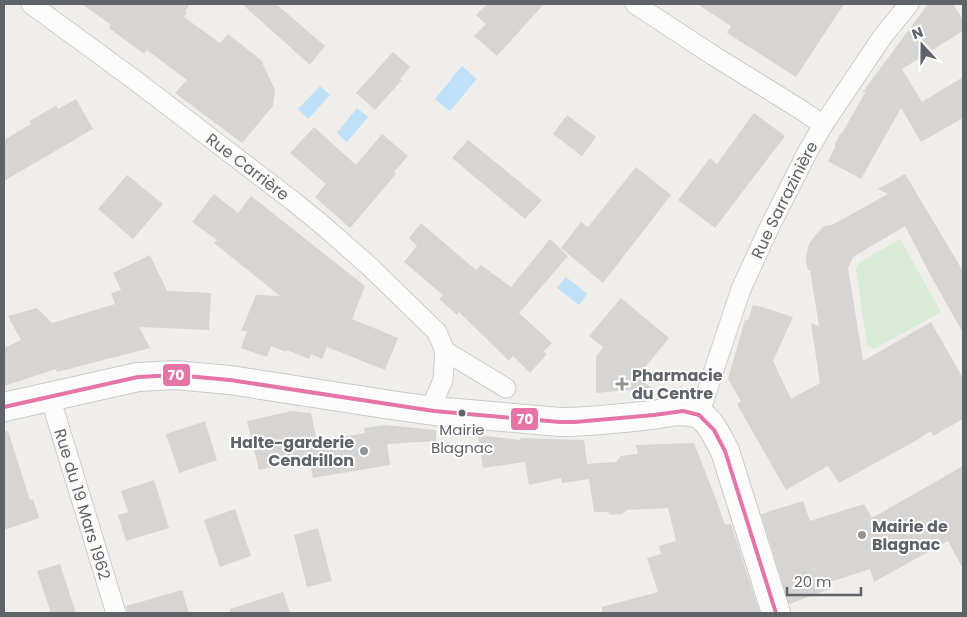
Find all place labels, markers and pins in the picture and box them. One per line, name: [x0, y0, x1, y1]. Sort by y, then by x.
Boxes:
place label: Pharmacie du Centre: [632, 364, 723, 405]
marker: Pharmacie du Centre: [616, 378, 628, 390]
marker: Mairie Blagnac: [457, 408, 467, 418]
place label: Mairie Blagnac: [431, 419, 493, 458]
place label: Halte-garderie Cendrillon: [230, 431, 354, 472]
marker: Halte-garderie Cendrillon: [358, 445, 370, 457]
place label: Mairie de Blagnac: [872, 515, 948, 556]
marker: Mairie de Blagnac: [856, 529, 868, 541]

